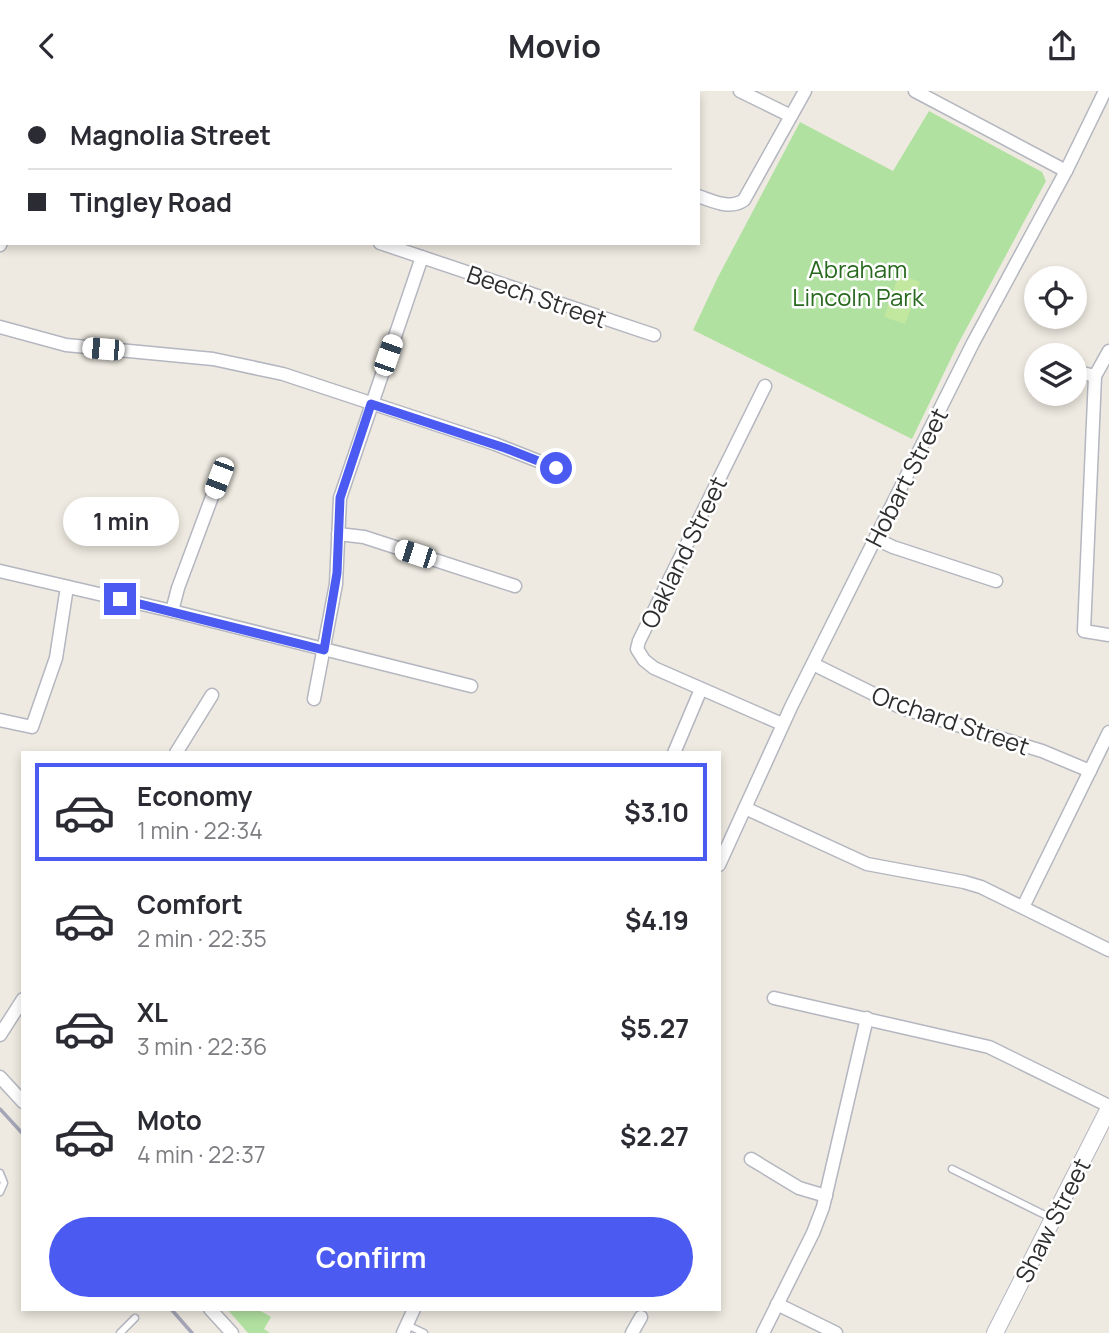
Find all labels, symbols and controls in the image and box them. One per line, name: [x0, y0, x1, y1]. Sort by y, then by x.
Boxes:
text: Movio: [508, 24, 601, 68]
icon: back: [28, 27, 66, 65]
icon: share: [1043, 27, 1081, 65]
text: Magnolia Street: [70, 117, 271, 153]
text: Tingley Road: [70, 184, 232, 220]
park label: Abraham Lincoln Park: [792, 252, 925, 313]
street label: Beech Street: [463, 257, 611, 335]
map controls: [1024, 266, 1087, 406]
button: locate: [1024, 266, 1087, 329]
car: [372, 332, 405, 378]
car: [82, 337, 125, 361]
button: layers: [1024, 343, 1087, 406]
street label: Hobart Street: [857, 402, 955, 552]
route start: [540, 452, 572, 484]
car: [202, 455, 237, 501]
street label: Oakland Street: [632, 471, 734, 633]
callout: 1 min: [62, 497, 178, 547]
text: 1 min: [93, 505, 149, 537]
car: [392, 538, 439, 570]
route end: [104, 583, 136, 615]
street label: Orchard Street: [868, 678, 1034, 762]
text: Economy: [137, 778, 252, 814]
icon: car: [53, 781, 116, 844]
text: $3.10: [624, 794, 689, 830]
text: 1 min · 22:34: [137, 814, 263, 846]
text: Comfort: [137, 886, 243, 922]
icon: car: [53, 889, 116, 952]
text: $4.19: [625, 902, 689, 938]
text: 2 min · 22:35: [137, 922, 267, 954]
text: XL: [137, 994, 168, 1030]
icon: car: [53, 997, 116, 1060]
text: $5.27: [620, 1010, 689, 1046]
text: 3 min · 22:36: [137, 1030, 267, 1062]
text: Moto: [137, 1102, 202, 1138]
icon: car: [53, 1105, 116, 1168]
text: $2.27: [620, 1118, 689, 1154]
text: 4 min · 22:37: [137, 1138, 265, 1170]
street label: Shaw Street: [1007, 1152, 1097, 1288]
button: Confirm: [49, 1217, 693, 1297]

